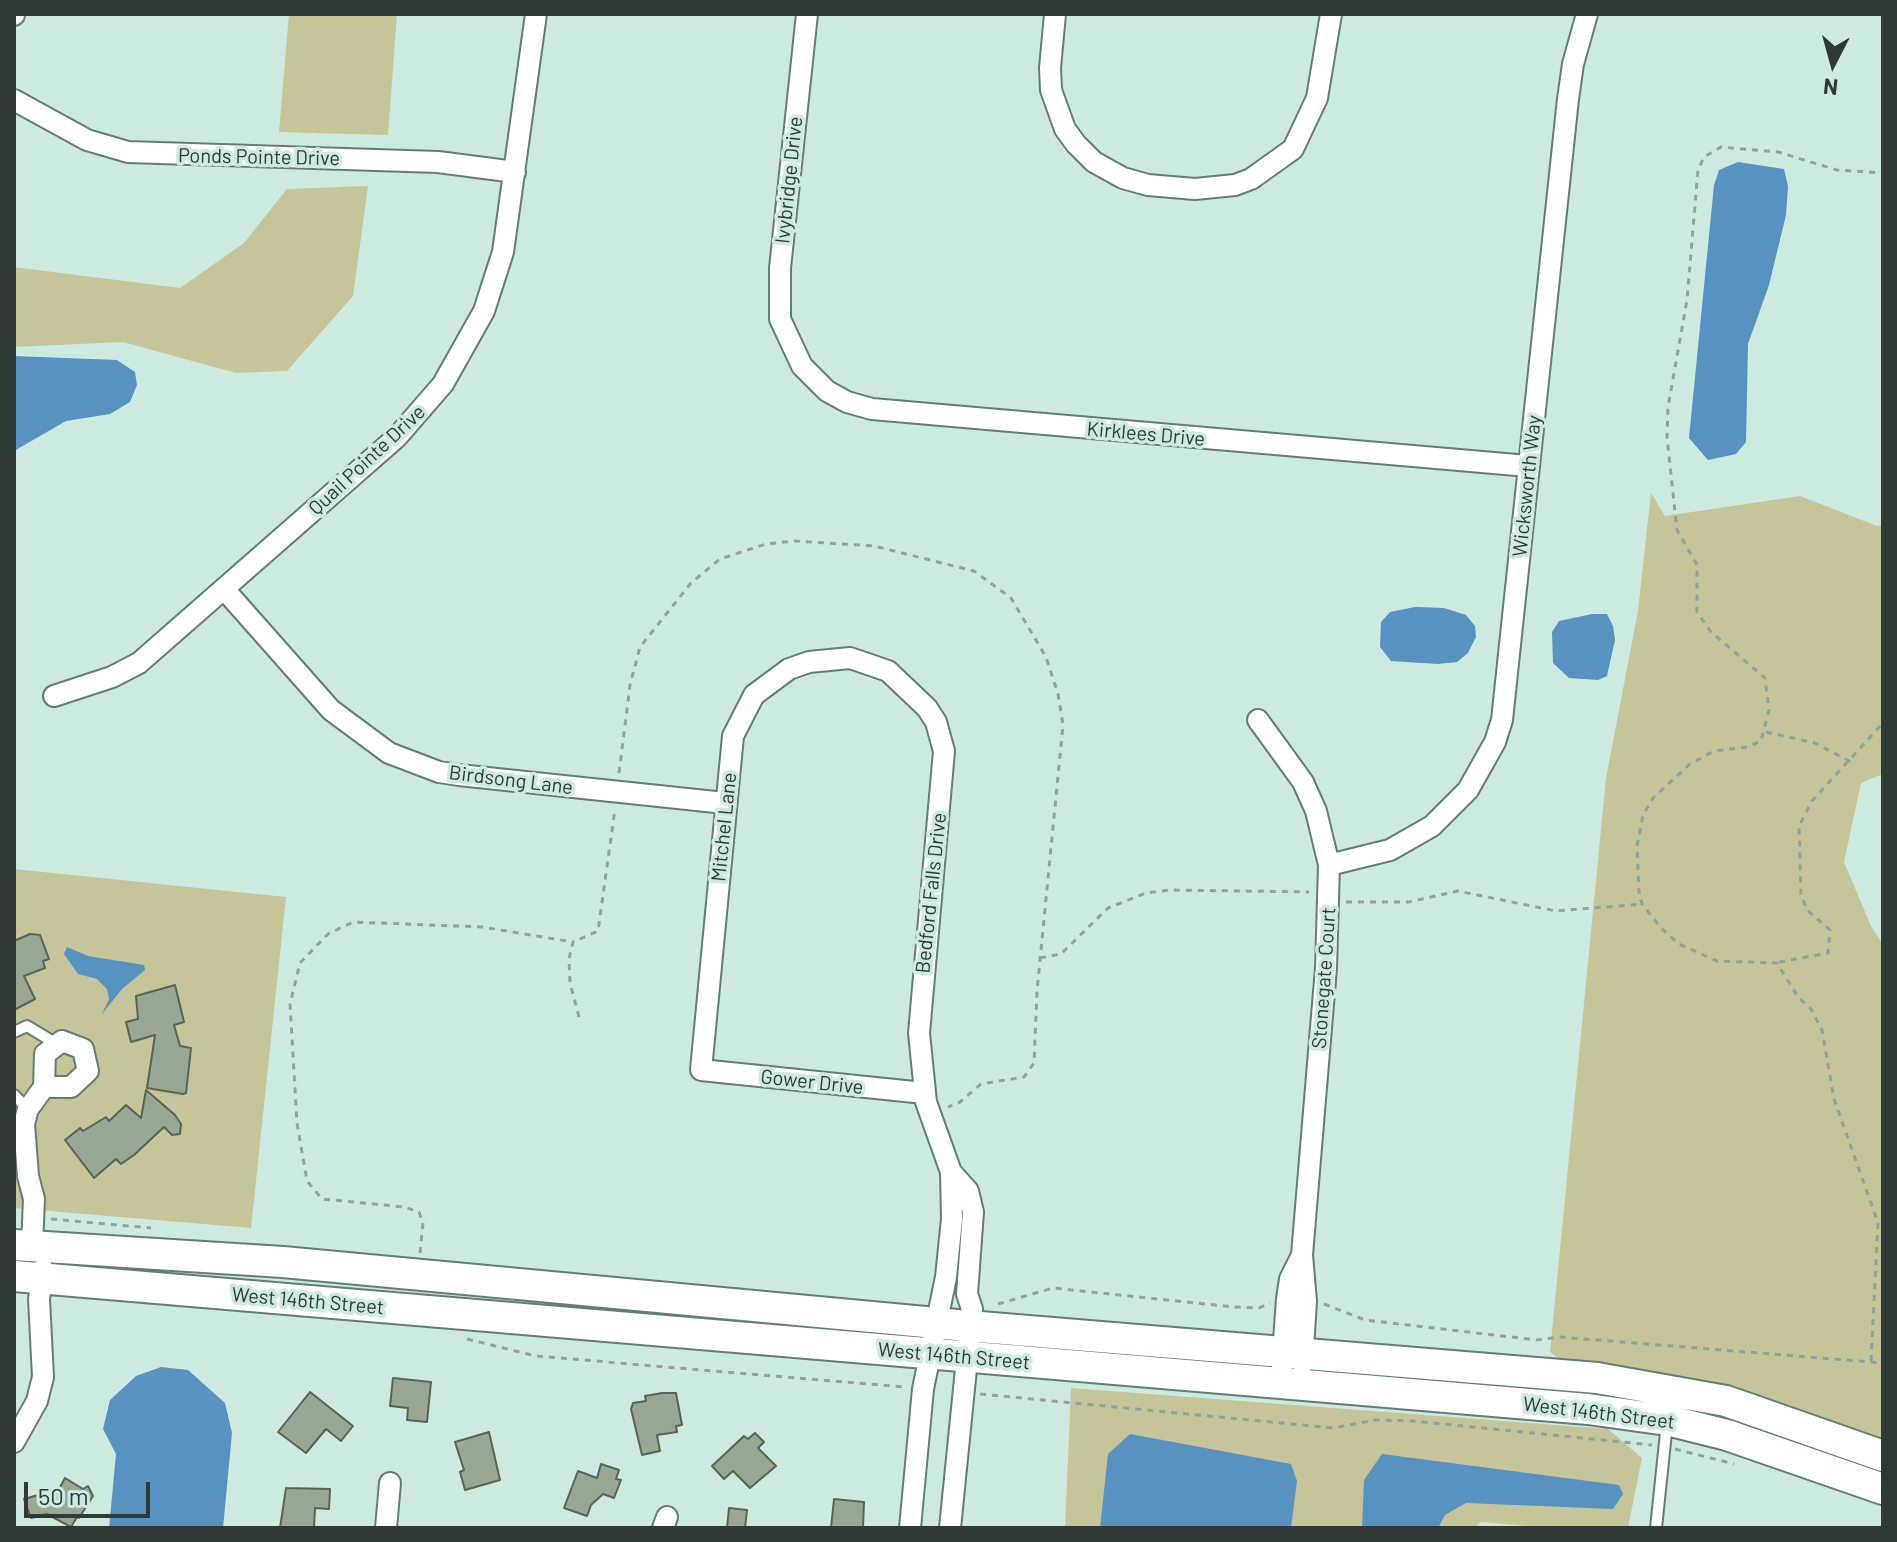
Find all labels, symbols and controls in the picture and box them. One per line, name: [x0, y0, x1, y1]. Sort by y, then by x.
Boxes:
north arrow: [1793, 24, 1873, 104]
text: N: [1822, 74, 1839, 102]
street label: Ivybridge Drive: [770, 115, 808, 245]
street label: Ponds Pointe Drive: [178, 144, 340, 170]
street label: Quail Pointe Drive: [304, 400, 430, 520]
street label: Wicksworth Way: [1508, 414, 1546, 558]
street label: Kirklees Drive: [1086, 417, 1206, 451]
street label: Birdsong Lane: [448, 760, 574, 800]
street label: Mitchel Lane: [706, 771, 742, 883]
street label: Bedford Falls Drive: [911, 811, 951, 975]
street label: Stonegate Court: [1307, 906, 1341, 1050]
street label: Gower Drive: [759, 1065, 865, 1099]
street label: West 146th Street: [231, 1282, 385, 1320]
street label: West 146th Street: [877, 1337, 1031, 1375]
street label: West 146th Street: [1522, 1392, 1676, 1434]
scale bar: [28, 1466, 154, 1516]
text: 50 m: [38, 1481, 89, 1510]

